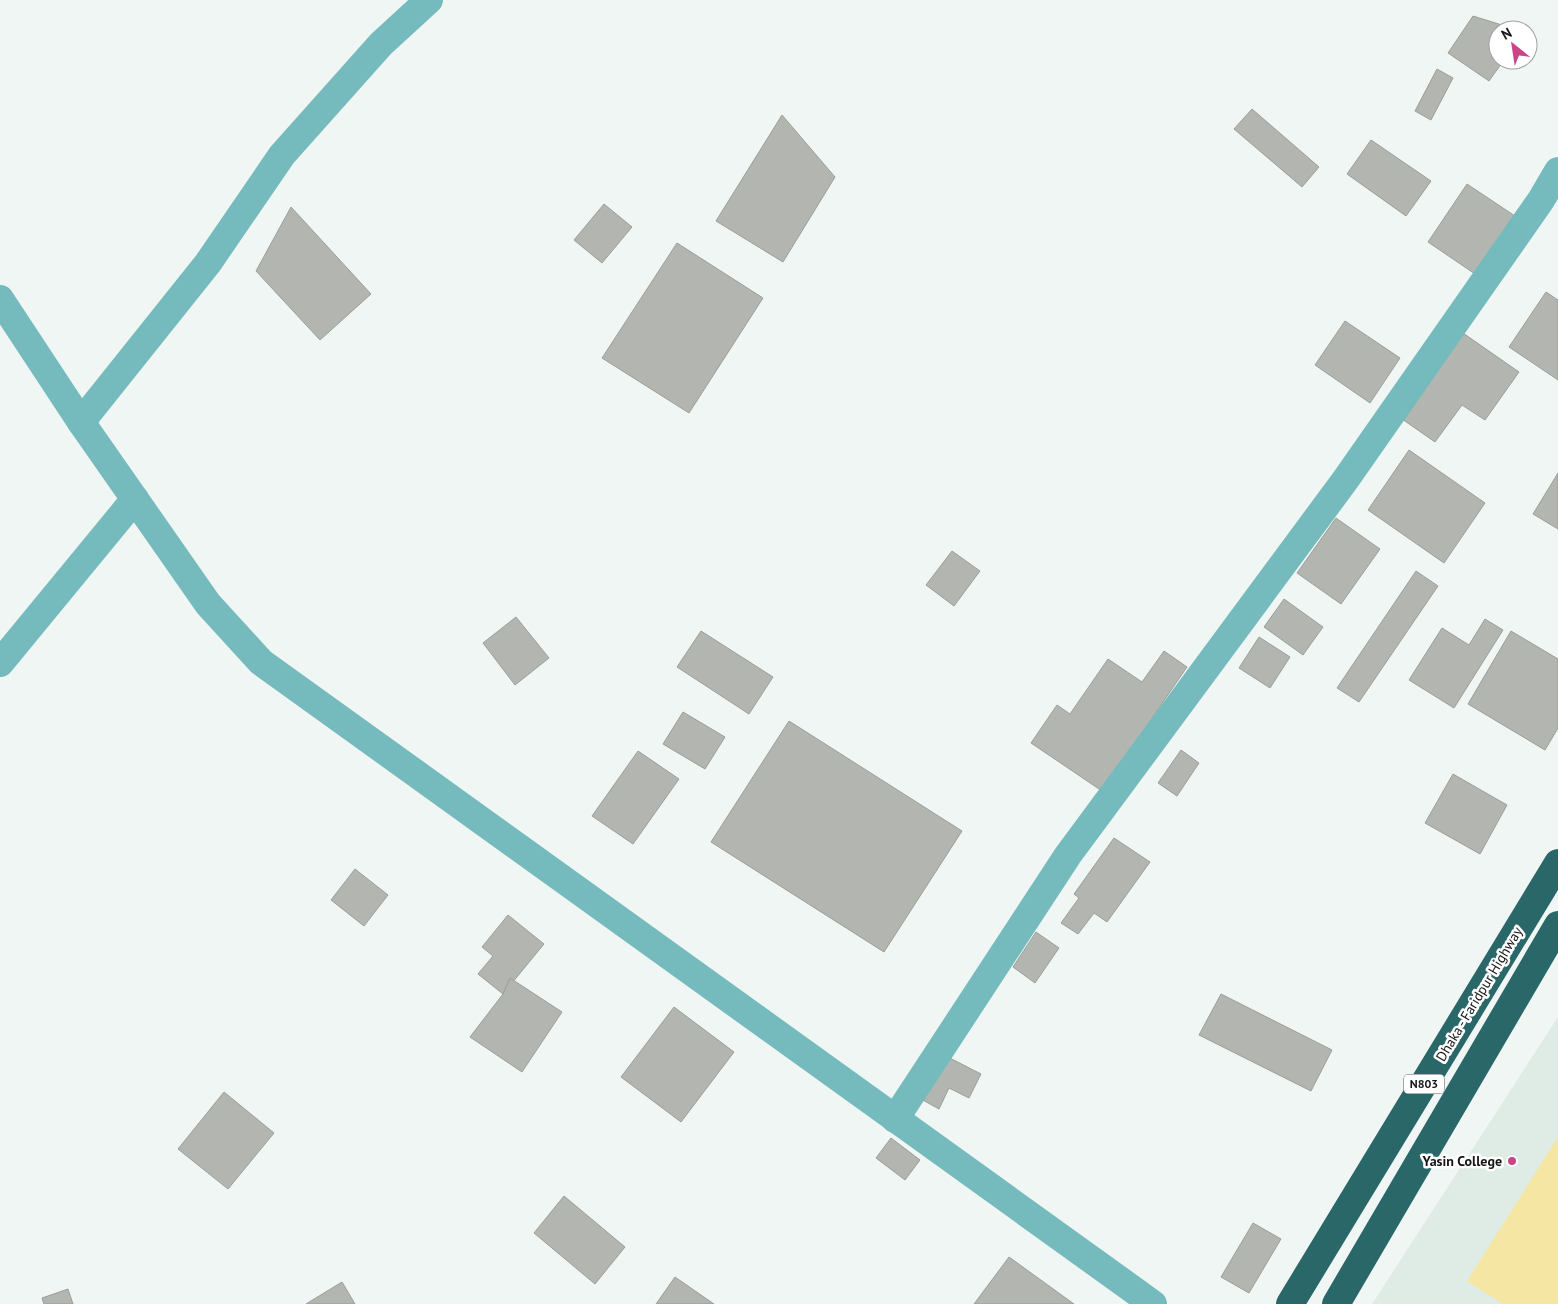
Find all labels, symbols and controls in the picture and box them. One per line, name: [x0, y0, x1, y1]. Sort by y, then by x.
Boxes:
north arrow: [1488, 20, 1538, 70]
text: N: [1498, 24, 1515, 44]
street label: Dhaka - Faridpur Highway: [1432, 923, 1527, 1064]
road number: N803: [1404, 1074, 1444, 1094]
place label: Yasin College: [1421, 1152, 1502, 1170]
marker: Yasin College: [1506, 1155, 1518, 1167]

